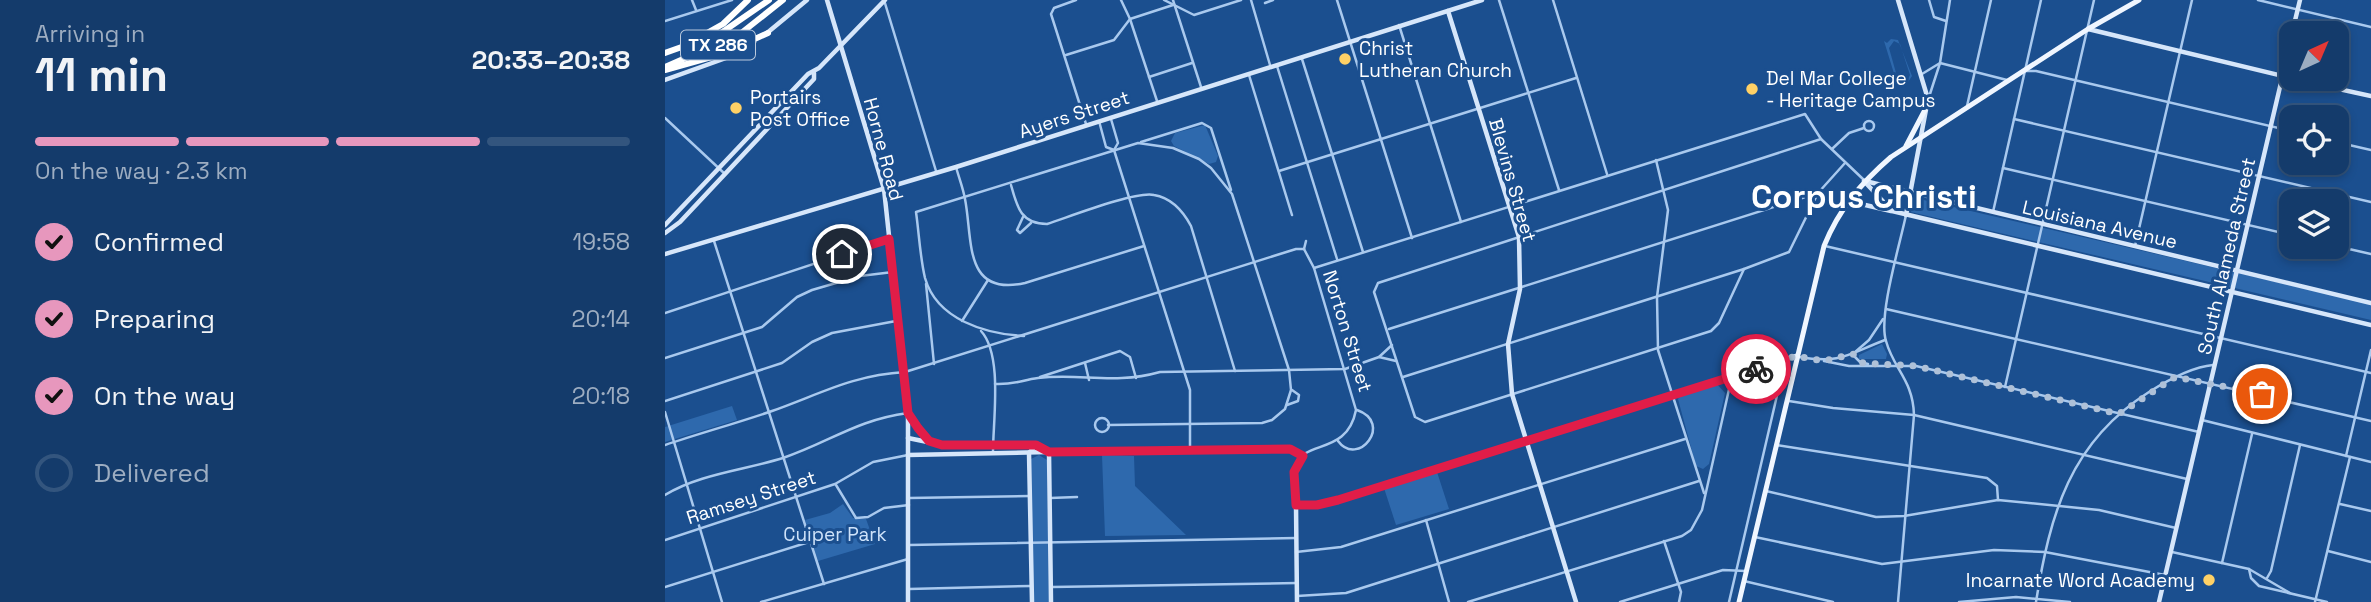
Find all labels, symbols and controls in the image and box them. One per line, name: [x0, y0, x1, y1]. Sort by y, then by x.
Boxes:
text: Arriving in: [35, 19, 145, 49]
north arrow: [2279, 21, 2349, 91]
map controls: [2279, 21, 2349, 259]
road number: TX 286: [681, 31, 755, 60]
place label: Christ Lutheran Church: [1359, 36, 1512, 83]
text: 20:33–20:38: [472, 43, 630, 77]
text: 11 min: [35, 46, 168, 104]
marker: Christ Lutheran Church: [1337, 51, 1353, 67]
place label: Del Mar College - Heritage Campus: [1766, 66, 1936, 113]
marker: Del Mar College - Heritage Campus: [1744, 81, 1760, 97]
place label: Portairs Post Office: [750, 85, 850, 132]
street label: Ayers Street: [1016, 85, 1133, 144]
street label: Horne Road: [858, 95, 909, 203]
marker: Portairs Post Office: [728, 100, 744, 116]
button: locate: [2279, 105, 2349, 175]
street label: Blevins Street: [1483, 115, 1542, 245]
street label: South Alameda Street: [2192, 155, 2261, 357]
text: On the way · 2.3 km: [35, 156, 248, 186]
district label: Corpus Christi: [1751, 176, 1977, 218]
button: layers: [2279, 189, 2349, 259]
street label: Louisiana Avenue: [2020, 195, 2180, 254]
icon: check: [35, 223, 73, 261]
pin: [812, 224, 872, 284]
text: Confirmed: [94, 225, 224, 259]
text: 19:58: [572, 227, 630, 257]
icon: home: [823, 235, 861, 273]
street label: Norton Street: [1317, 267, 1378, 395]
icon: check: [35, 300, 73, 338]
text: Preparing: [94, 302, 215, 336]
text: 20:14: [572, 304, 630, 334]
courier: [1721, 334, 1791, 404]
icon: bike: [1737, 350, 1775, 388]
pin: [2232, 364, 2292, 424]
icon: bag: [2243, 375, 2281, 413]
icon: check: [35, 377, 73, 415]
text: On the way: [94, 379, 235, 413]
text: 20:18: [572, 381, 630, 411]
text: Delivered: [94, 456, 210, 490]
street label: Ramsey Street: [683, 465, 819, 530]
park label: Cuiper Park: [783, 522, 887, 547]
place label: Incarnate Word Academy: [1966, 568, 2195, 593]
marker: Incarnate Word Academy: [2201, 572, 2217, 588]

